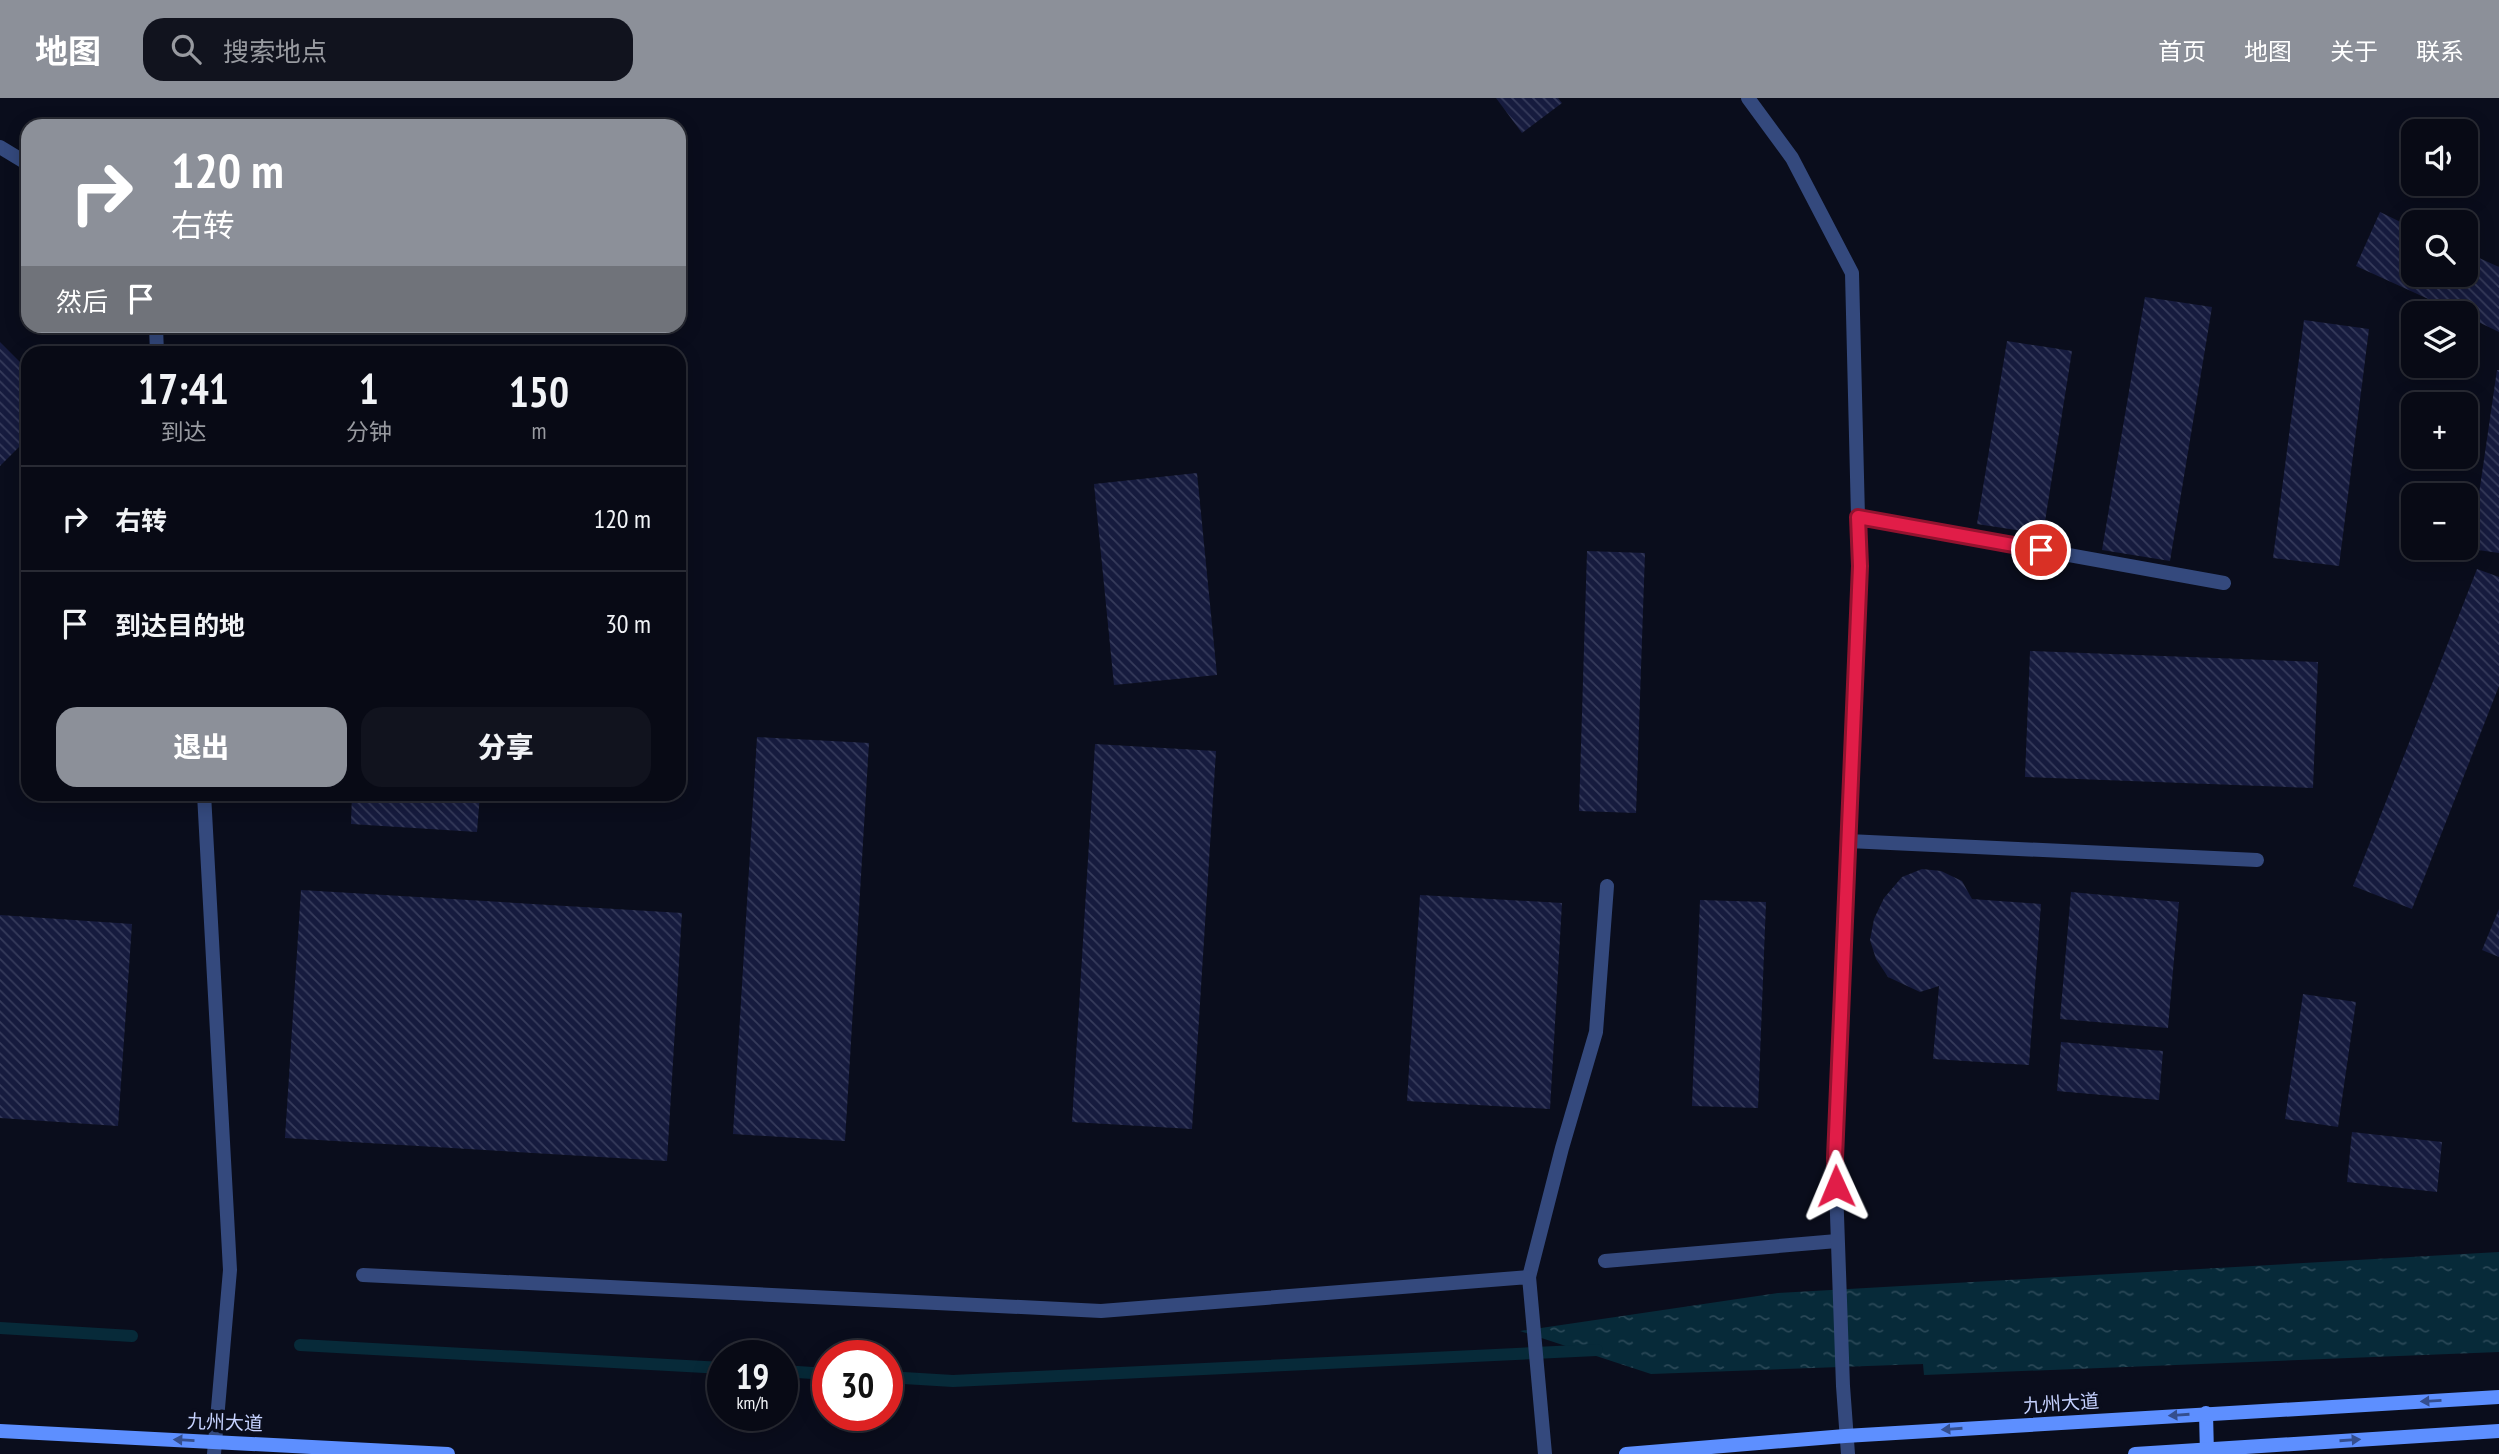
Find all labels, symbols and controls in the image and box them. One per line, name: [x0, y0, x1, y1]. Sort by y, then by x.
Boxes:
search box: [143, 18, 633, 81]
text: 地图: [35, 29, 101, 72]
icon: search: [167, 30, 205, 68]
text: 搜索地点: [223, 35, 327, 68]
text: 首页: [2158, 36, 2206, 67]
text: 地图: [2244, 36, 2292, 67]
text: 关于: [2330, 36, 2378, 67]
text: 联系: [2416, 36, 2464, 67]
map controls: [2401, 119, 2478, 560]
button: sound: [2401, 119, 2478, 196]
text: 120 m: [171, 138, 284, 202]
icon: right: [56, 147, 147, 238]
text: 右转: [171, 204, 235, 246]
button: search: [2401, 210, 2478, 287]
icon: arrive: [122, 280, 160, 318]
text: 然后: [56, 285, 108, 318]
button: layers: [2401, 301, 2478, 378]
text: 17:41: [138, 361, 229, 416]
text: 1: [359, 361, 379, 416]
text: 150: [509, 364, 569, 419]
button: +: [2401, 392, 2478, 469]
text: m: [531, 416, 546, 445]
text: 到达: [160, 417, 206, 446]
text: 分钟: [346, 417, 392, 446]
button: −: [2401, 483, 2478, 560]
icon: right: [56, 500, 94, 538]
text: 120 m: [593, 502, 651, 535]
text: 右转: [115, 504, 167, 537]
pin: [2011, 520, 2071, 580]
icon: arrive: [2022, 531, 2060, 569]
icon: arrive: [56, 605, 94, 643]
text: 30 m: [605, 607, 651, 640]
text: 到达目的地: [115, 609, 245, 642]
button: 退出: [56, 707, 347, 787]
button: 分享: [361, 707, 651, 787]
position arrow: [1799, 1149, 1873, 1223]
speed limit sign: 30: [812, 1340, 903, 1431]
text: 19: [736, 1353, 769, 1399]
street label: 九州大道: [2022, 1388, 2100, 1418]
text: km/h: [737, 1391, 768, 1414]
one-way arrow: [2420, 1395, 2442, 1406]
street label: 九州大道: [187, 1409, 263, 1435]
one-way arrow: [2168, 1410, 2190, 1421]
one-way arrow: [1941, 1424, 1963, 1435]
one-way arrow: [173, 1434, 195, 1445]
one-way arrow: [2339, 1434, 2361, 1445]

